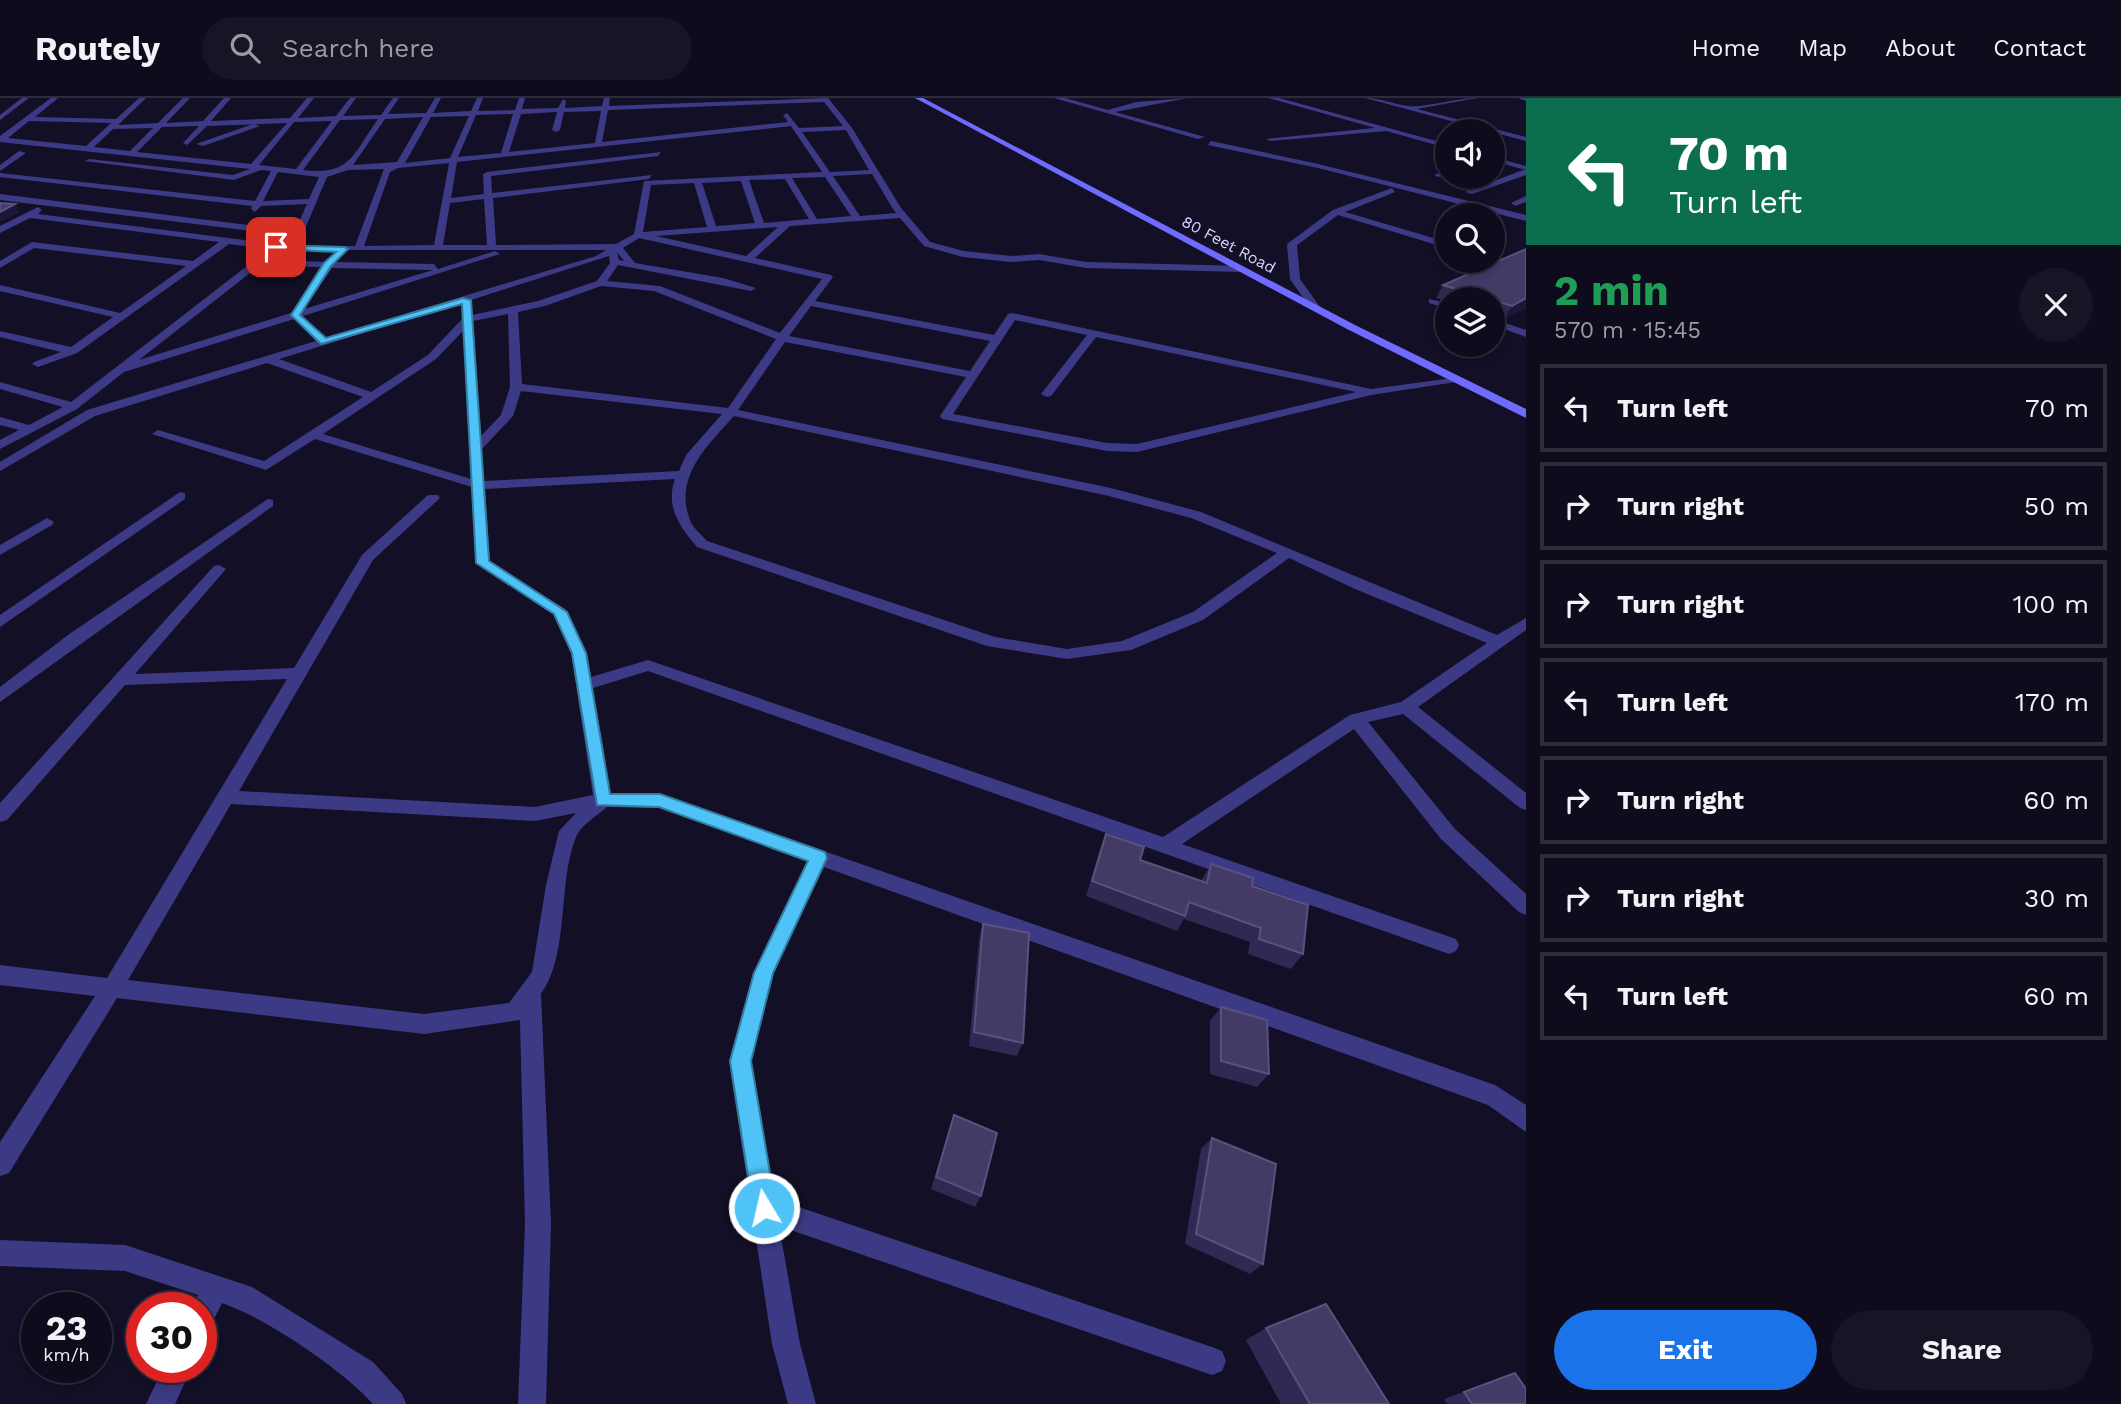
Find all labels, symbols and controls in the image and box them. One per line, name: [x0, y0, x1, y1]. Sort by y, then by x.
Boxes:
search box: [202, 17, 692, 80]
text: Routely: [35, 29, 160, 68]
icon: search: [226, 29, 264, 67]
text: Search here: [282, 33, 434, 63]
text: Home: [1692, 34, 1760, 62]
text: Map: [1798, 34, 1847, 62]
text: About: [1885, 34, 1955, 62]
text: Contact: [1993, 34, 2086, 62]
map controls: [1435, 119, 1505, 357]
button: sound: [1435, 119, 1505, 189]
text: 70 m: [1669, 124, 1789, 182]
icon: left: [1554, 126, 1645, 217]
text: Turn left: [1669, 183, 1802, 221]
button: search: [1435, 203, 1505, 273]
street label: 80 Feet Road: [1179, 212, 1279, 277]
pin: [246, 217, 306, 277]
icon: arrive: [257, 228, 295, 266]
text: 2 min: [1554, 266, 1669, 315]
button: close: [2019, 268, 2093, 342]
button: layers: [1435, 287, 1505, 357]
text: 570 m · 15:45: [1554, 317, 1701, 344]
icon: left: [1558, 389, 1596, 427]
text: Turn left: [1617, 393, 1728, 423]
text: 70 m: [2025, 393, 2089, 423]
icon: right: [1558, 487, 1596, 525]
text: Turn right: [1617, 491, 1744, 521]
text: 50 m: [2024, 491, 2089, 521]
icon: right: [1558, 585, 1596, 623]
text: Turn right: [1617, 589, 1744, 619]
text: 100 m: [2013, 589, 2089, 619]
icon: left: [1558, 683, 1596, 721]
text: Turn left: [1617, 687, 1728, 717]
text: 170 m: [2015, 687, 2089, 717]
icon: right: [1558, 781, 1596, 819]
text: Turn right: [1617, 785, 1744, 815]
text: 60 m: [2023, 785, 2089, 815]
icon: right: [1558, 879, 1596, 917]
text: Turn right: [1617, 883, 1744, 913]
text: 30 m: [2024, 883, 2089, 913]
icon: left: [1558, 977, 1596, 1015]
text: Turn left: [1617, 981, 1728, 1011]
text: 60 m: [2023, 981, 2089, 1011]
position arrow: [727, 1171, 801, 1245]
speed limit sign: 30: [126, 1292, 217, 1383]
text: 23: [46, 1307, 87, 1349]
button: Exit: [1554, 1310, 1817, 1390]
button: Share: [1831, 1310, 2093, 1390]
text: km/h: [43, 1344, 90, 1365]

